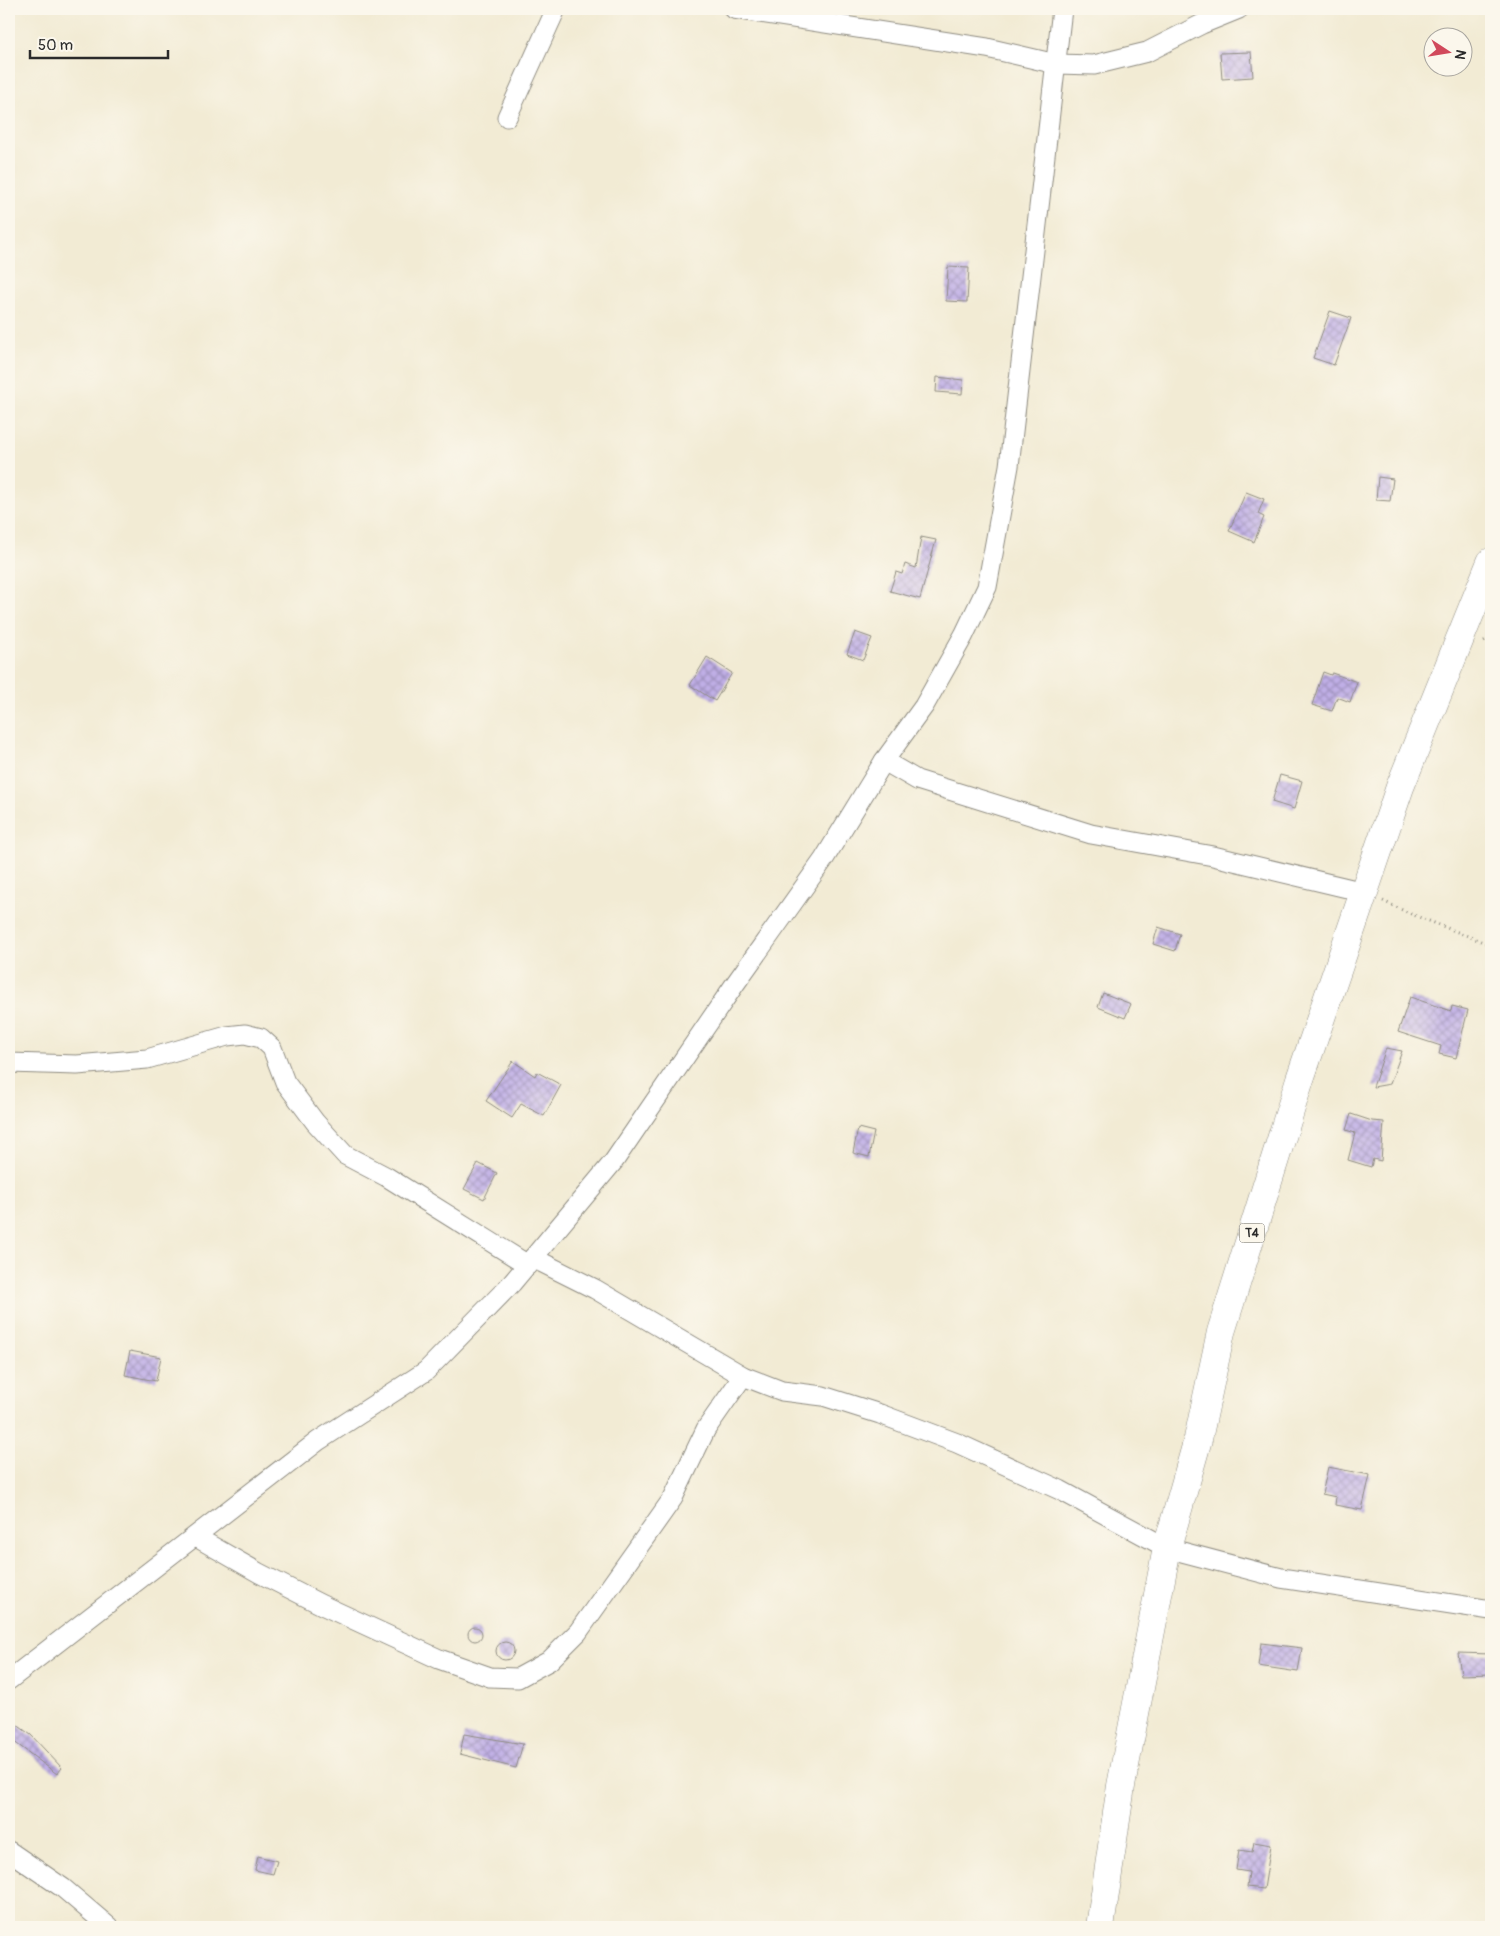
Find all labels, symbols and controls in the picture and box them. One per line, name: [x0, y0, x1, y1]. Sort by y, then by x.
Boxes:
scale bar: [30, 28, 168, 60]
north arrow: [1422, 28, 1472, 78]
text: 50 m: [38, 36, 73, 55]
text: N: [1451, 48, 1470, 61]
road number: T4: [1240, 1224, 1264, 1242]

